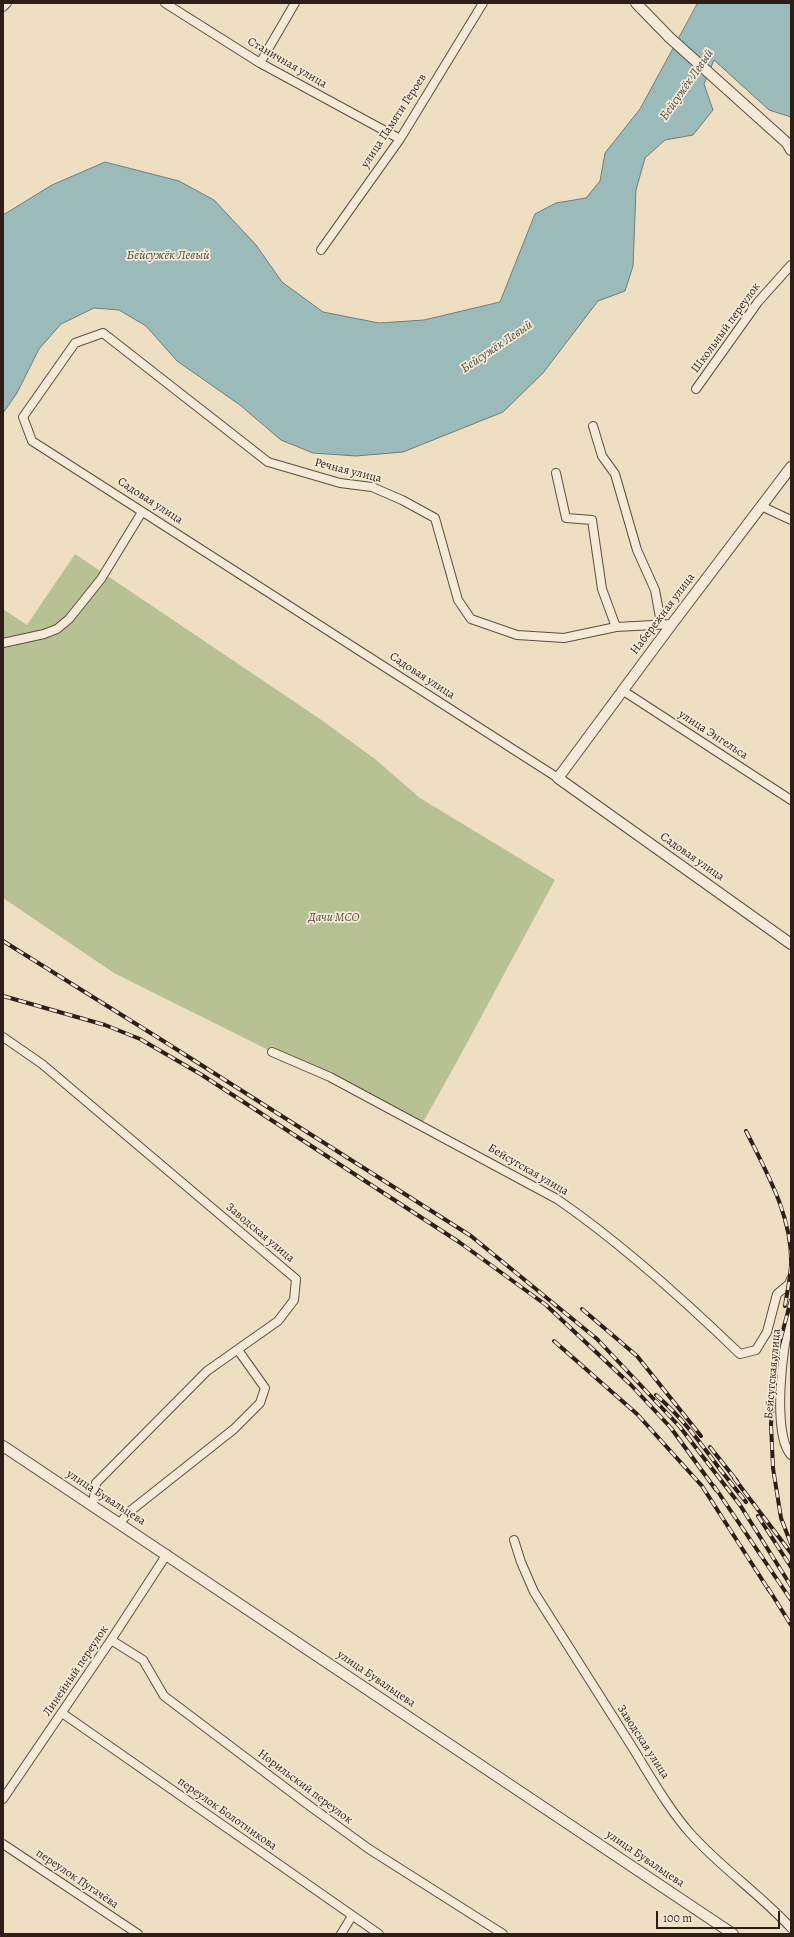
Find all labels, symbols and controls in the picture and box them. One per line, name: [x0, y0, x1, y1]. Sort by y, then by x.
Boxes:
street label: Станичная улица: [245, 34, 329, 92]
water label: Бейсужёк Левый: [657, 46, 717, 124]
street label: улица Памяти Героев: [358, 71, 430, 171]
water label: Бейсужёк Левый: [126, 248, 210, 264]
street label: Школьный переулок: [688, 280, 764, 376]
water label: Бейсужёк Левый: [458, 317, 536, 377]
street label: Речная улица: [313, 456, 383, 486]
street label: Садовая улица: [115, 475, 185, 527]
street label: Набережная улица: [628, 571, 698, 657]
street label: Садовая улица: [387, 650, 457, 702]
street label: улица Энгельса: [676, 707, 750, 763]
street label: Садовая улица: [657, 830, 727, 884]
park label: Дачи МСО: [309, 911, 359, 925]
street label: Бейсугская улица: [485, 1141, 571, 1199]
street label: Заводская улица: [223, 1200, 297, 1266]
street label: Бейсугская улица: [762, 1328, 784, 1420]
street label: улица Бувальцева: [64, 1467, 148, 1529]
street label: Линейный переулок: [40, 1623, 112, 1719]
street label: улица Бувальцева: [334, 1647, 418, 1711]
street label: Заводская улица: [614, 1702, 672, 1782]
street label: Норильский переулок: [255, 1747, 355, 1827]
street label: переулок Болотникова: [175, 1774, 279, 1854]
street label: улица Бувальцева: [603, 1827, 687, 1891]
street label: переулок Пугачёва: [33, 1846, 121, 1912]
scale bar: [658, 1903, 782, 1929]
text: 100 m: [663, 1910, 692, 1926]

